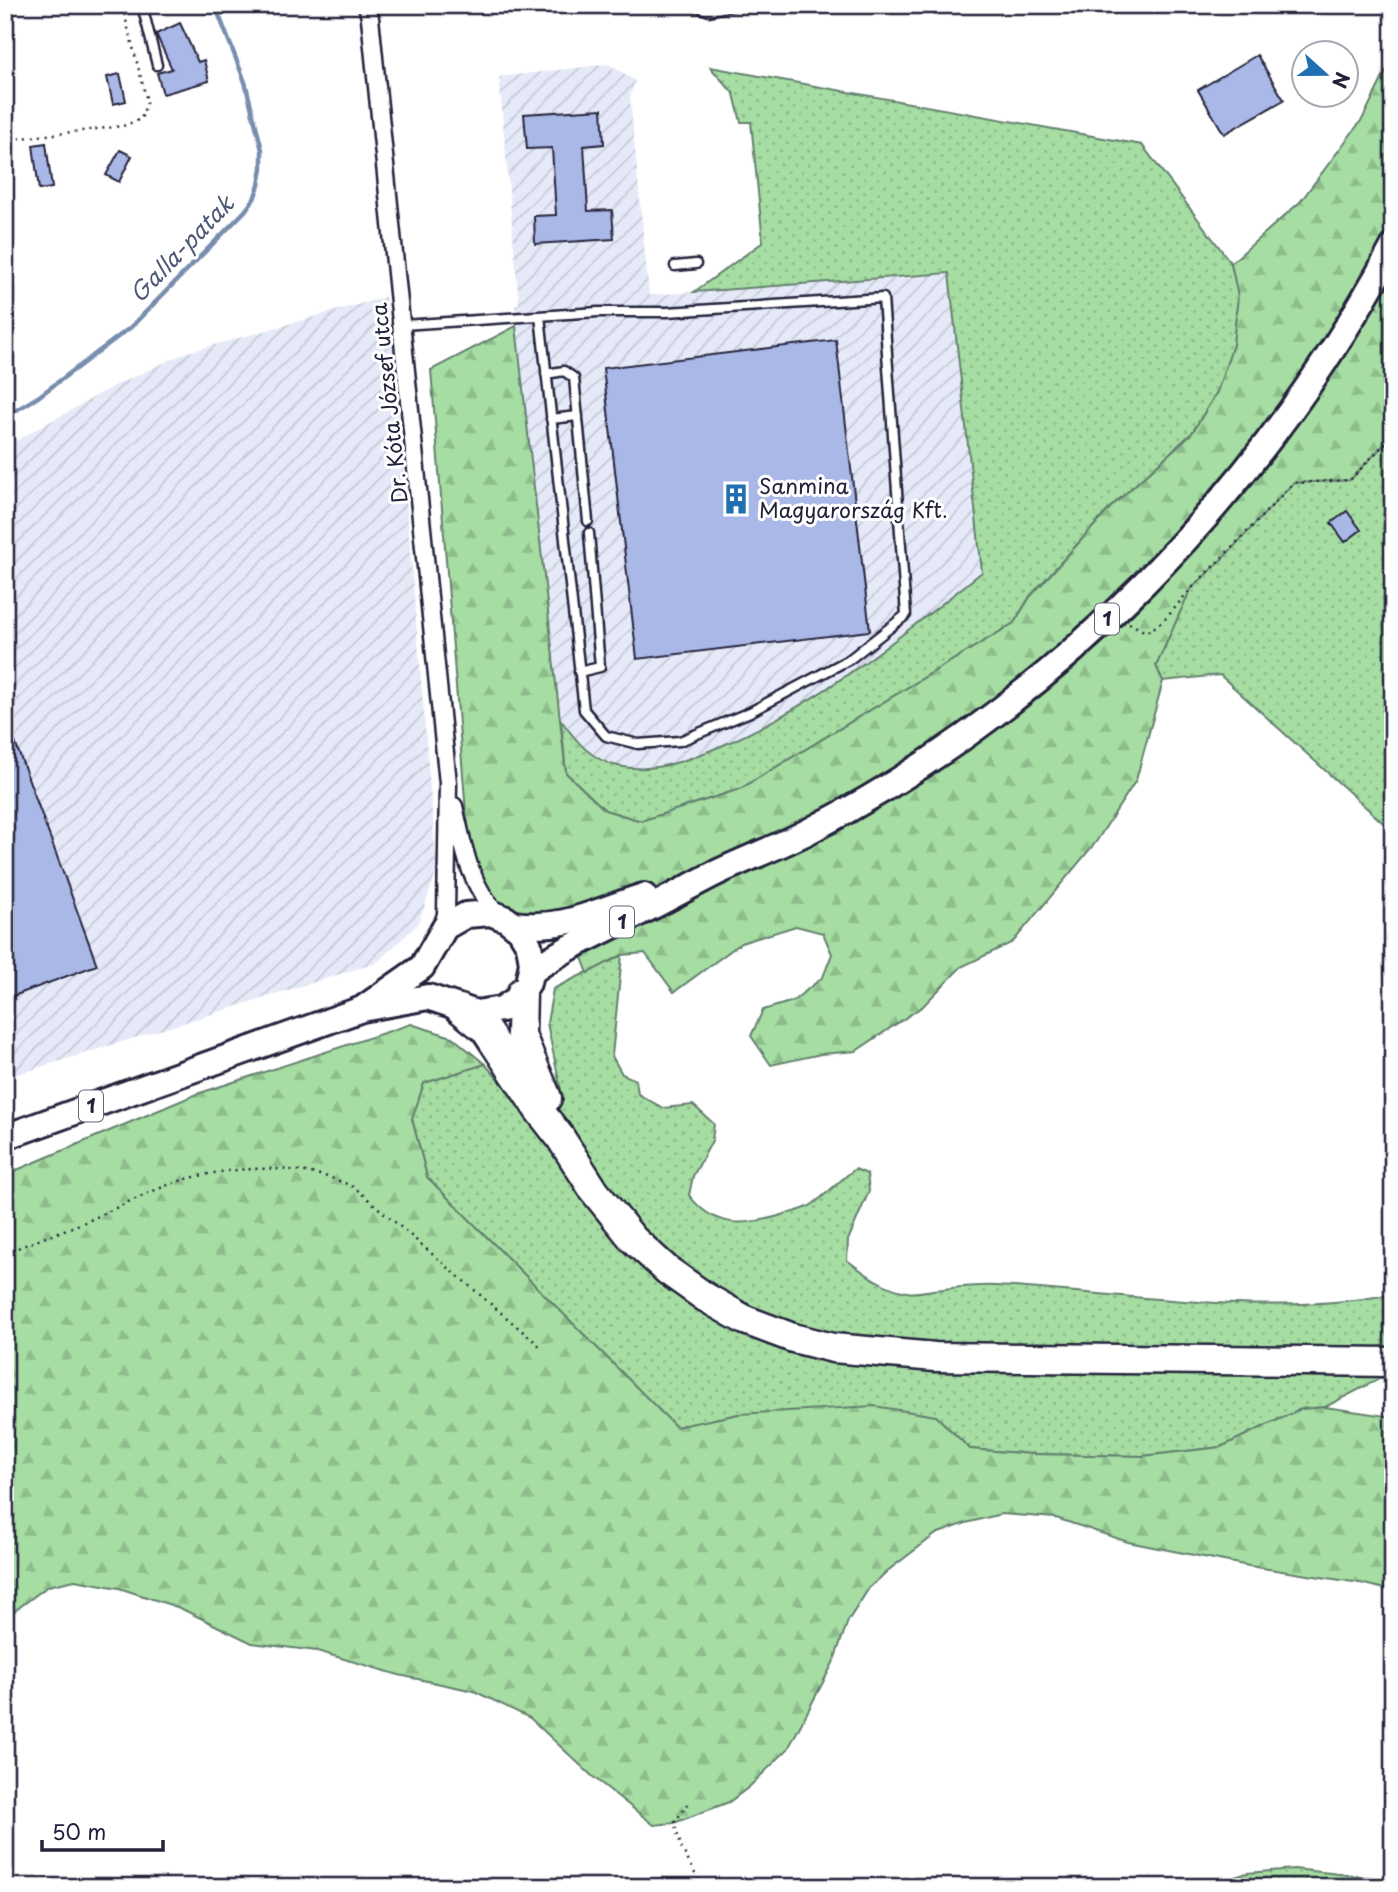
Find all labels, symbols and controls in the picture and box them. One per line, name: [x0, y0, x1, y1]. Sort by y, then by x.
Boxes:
north arrow: [1290, 38, 1360, 108]
text: N: [1326, 68, 1358, 92]
water label: Galla-patak: [121, 186, 242, 310]
street label: Dr. Kóta József utca: [362, 301, 414, 505]
place label: Sanmina Magyarország Kft.: [759, 469, 948, 525]
building icon: Sanmina Magyarország Kft.: [719, 482, 753, 516]
road number: 1: [1095, 604, 1119, 634]
road number: 1: [610, 906, 634, 938]
road number: 1: [79, 1090, 103, 1122]
scale bar: [42, 1808, 163, 1852]
text: 50 m: [52, 1815, 106, 1847]

